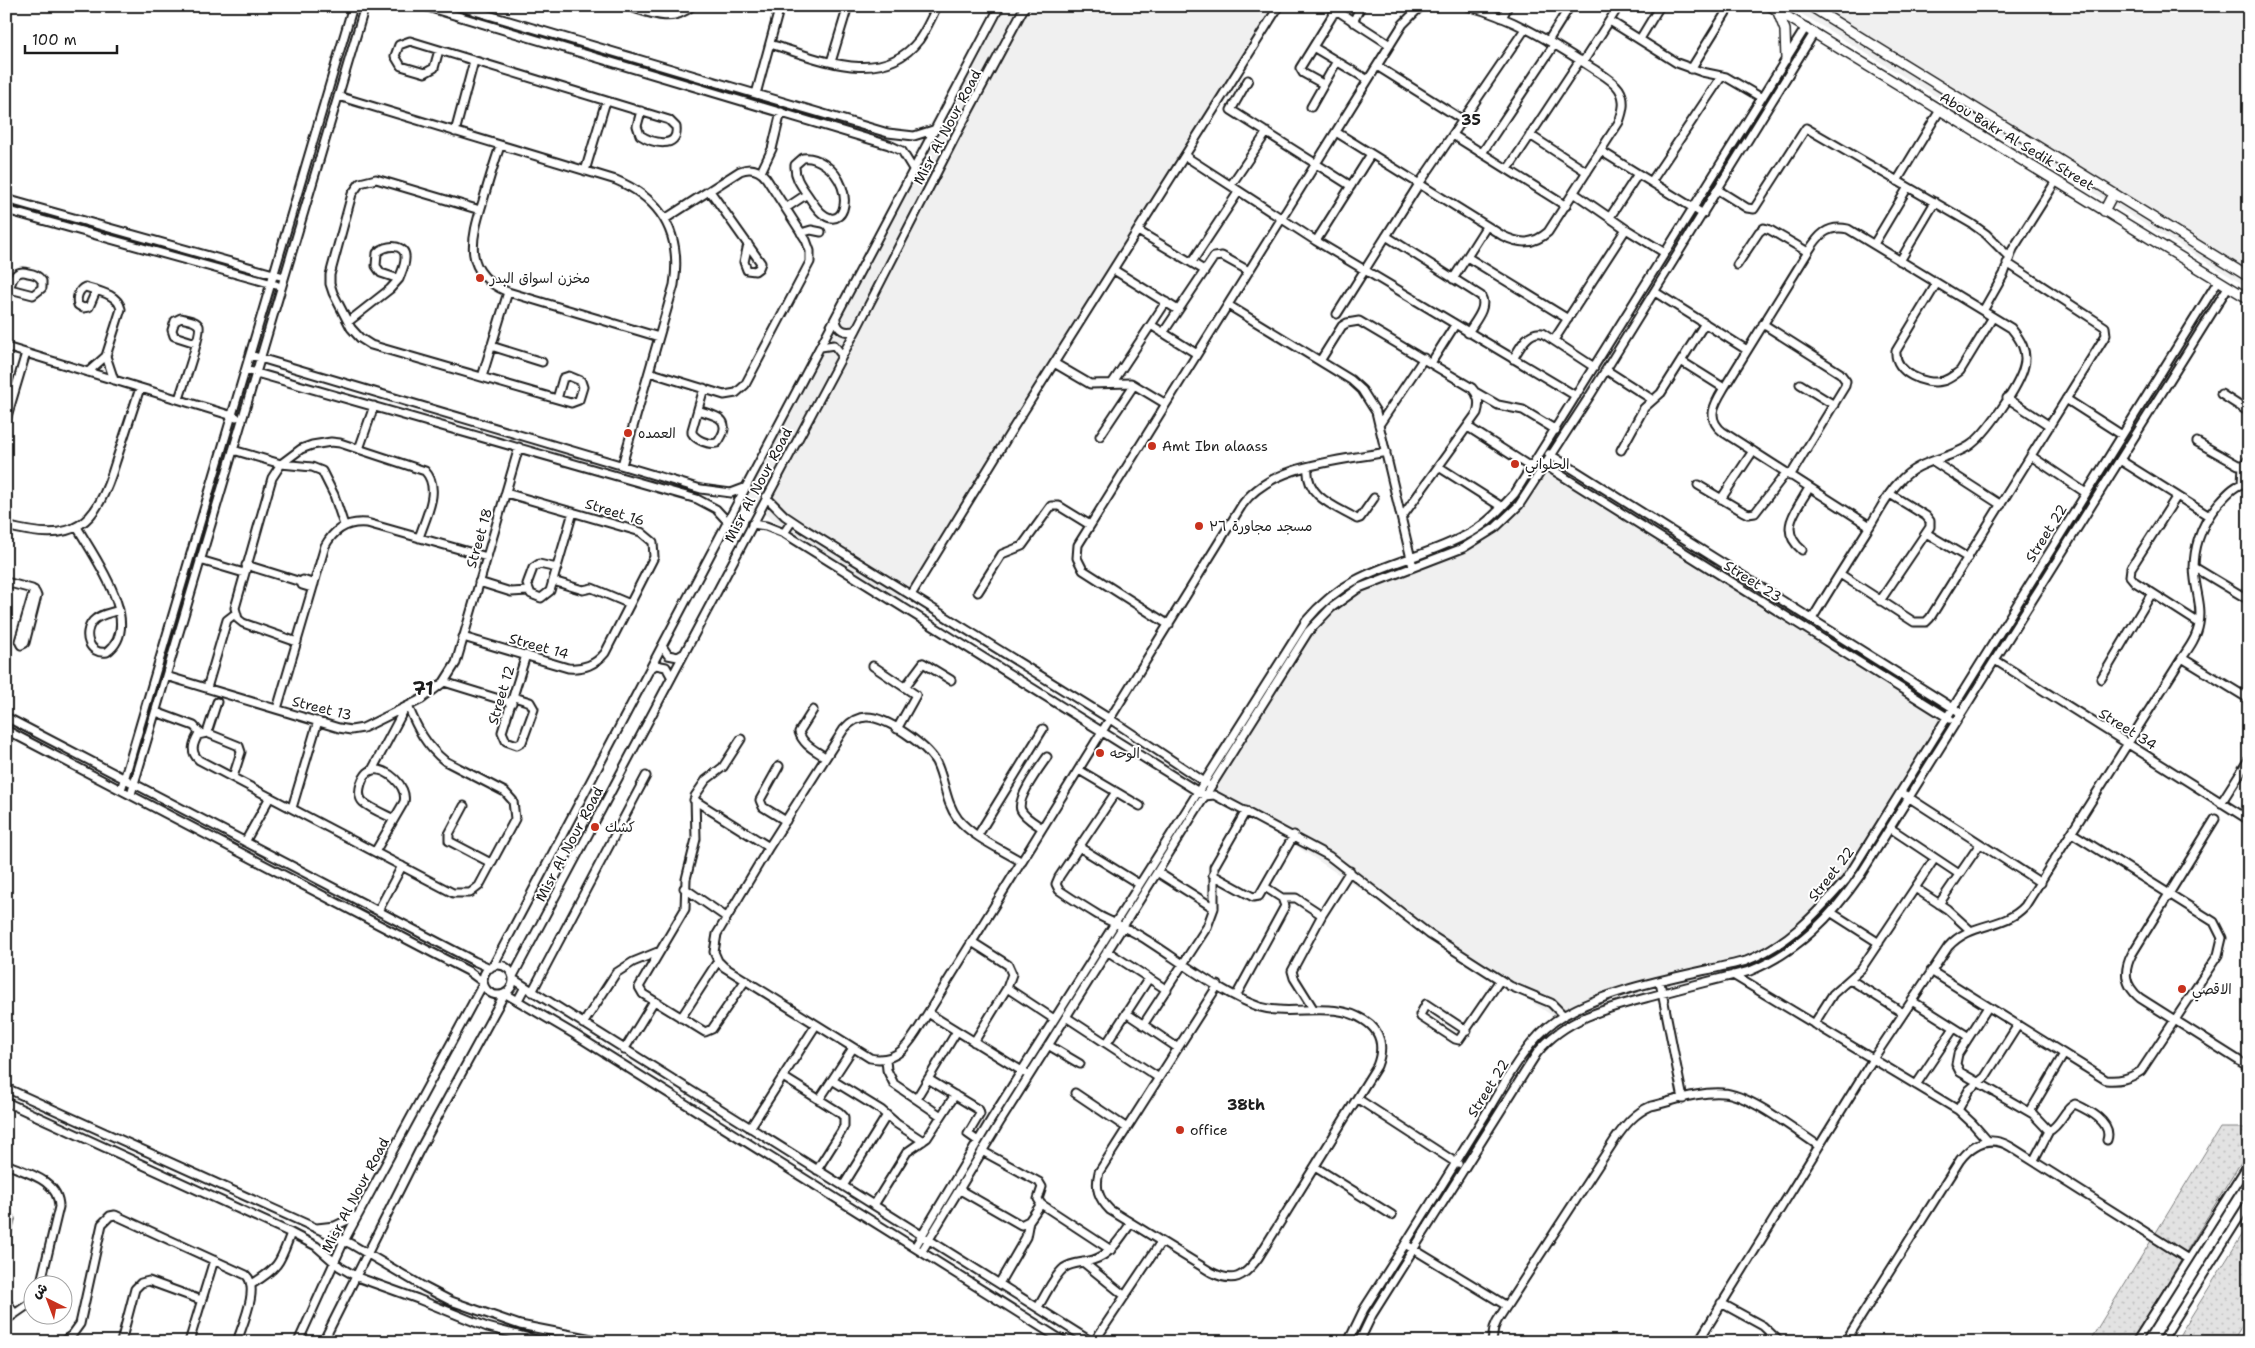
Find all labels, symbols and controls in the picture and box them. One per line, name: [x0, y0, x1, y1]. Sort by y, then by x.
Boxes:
scale bar: [25, 22, 118, 54]
text: 100 m: [32, 30, 77, 50]
street label: Misr Al Nour Road: [909, 66, 985, 188]
street label: Abou Bakr Al Sedik Street: [1937, 88, 2097, 194]
district label: 35: [1461, 110, 1481, 130]
place label: مخزن اسواق البدر: [489, 269, 590, 287]
marker: مخزن اسواق البدر: [474, 272, 486, 284]
place label: العمده: [638, 424, 676, 442]
street label: Misr Al Nour Road: [720, 424, 796, 546]
marker: العمده: [622, 427, 634, 439]
place label: Amt Ibn alaass: [1162, 437, 1268, 455]
marker: Amt Ibn alaass: [1146, 440, 1158, 452]
place label: الحلواني: [1525, 455, 1570, 477]
marker: الحلواني: [1509, 458, 1521, 470]
street label: Street 16: [583, 494, 647, 530]
street label: Street 22: [2021, 501, 2071, 565]
street label: Street 18: [462, 506, 496, 570]
place label: مسجد مجاورة ٣٦: [1209, 517, 1313, 535]
marker: مسجد مجاورة ٣٦: [1193, 520, 1205, 532]
street label: Street 23: [1721, 556, 1785, 606]
street label: Street 14: [507, 629, 571, 663]
street label: Street 12: [483, 663, 519, 727]
district label: 71: [412, 676, 434, 701]
street label: Street 13: [290, 692, 354, 724]
street label: Street 34: [2096, 704, 2160, 754]
place label: الوحه: [1110, 744, 1140, 762]
marker: الوحه: [1094, 747, 1106, 759]
street label: Misr Al Nour Road: [531, 783, 607, 905]
place label: كشك: [605, 818, 635, 836]
marker: كشك: [589, 821, 601, 833]
street label: Street 22: [1804, 843, 1858, 905]
place label: الاقصي: [2192, 980, 2232, 1002]
marker: الاقصي: [2176, 983, 2188, 995]
street label: Street 22: [1463, 1056, 1513, 1120]
district label: 38th: [1227, 1095, 1265, 1115]
place label: office: [1190, 1121, 1228, 1139]
marker: office: [1174, 1124, 1186, 1136]
street label: Misr Al Nour Road: [317, 1134, 393, 1256]
north arrow: [22, 1276, 72, 1326]
text: ش: [28, 1278, 51, 1302]

